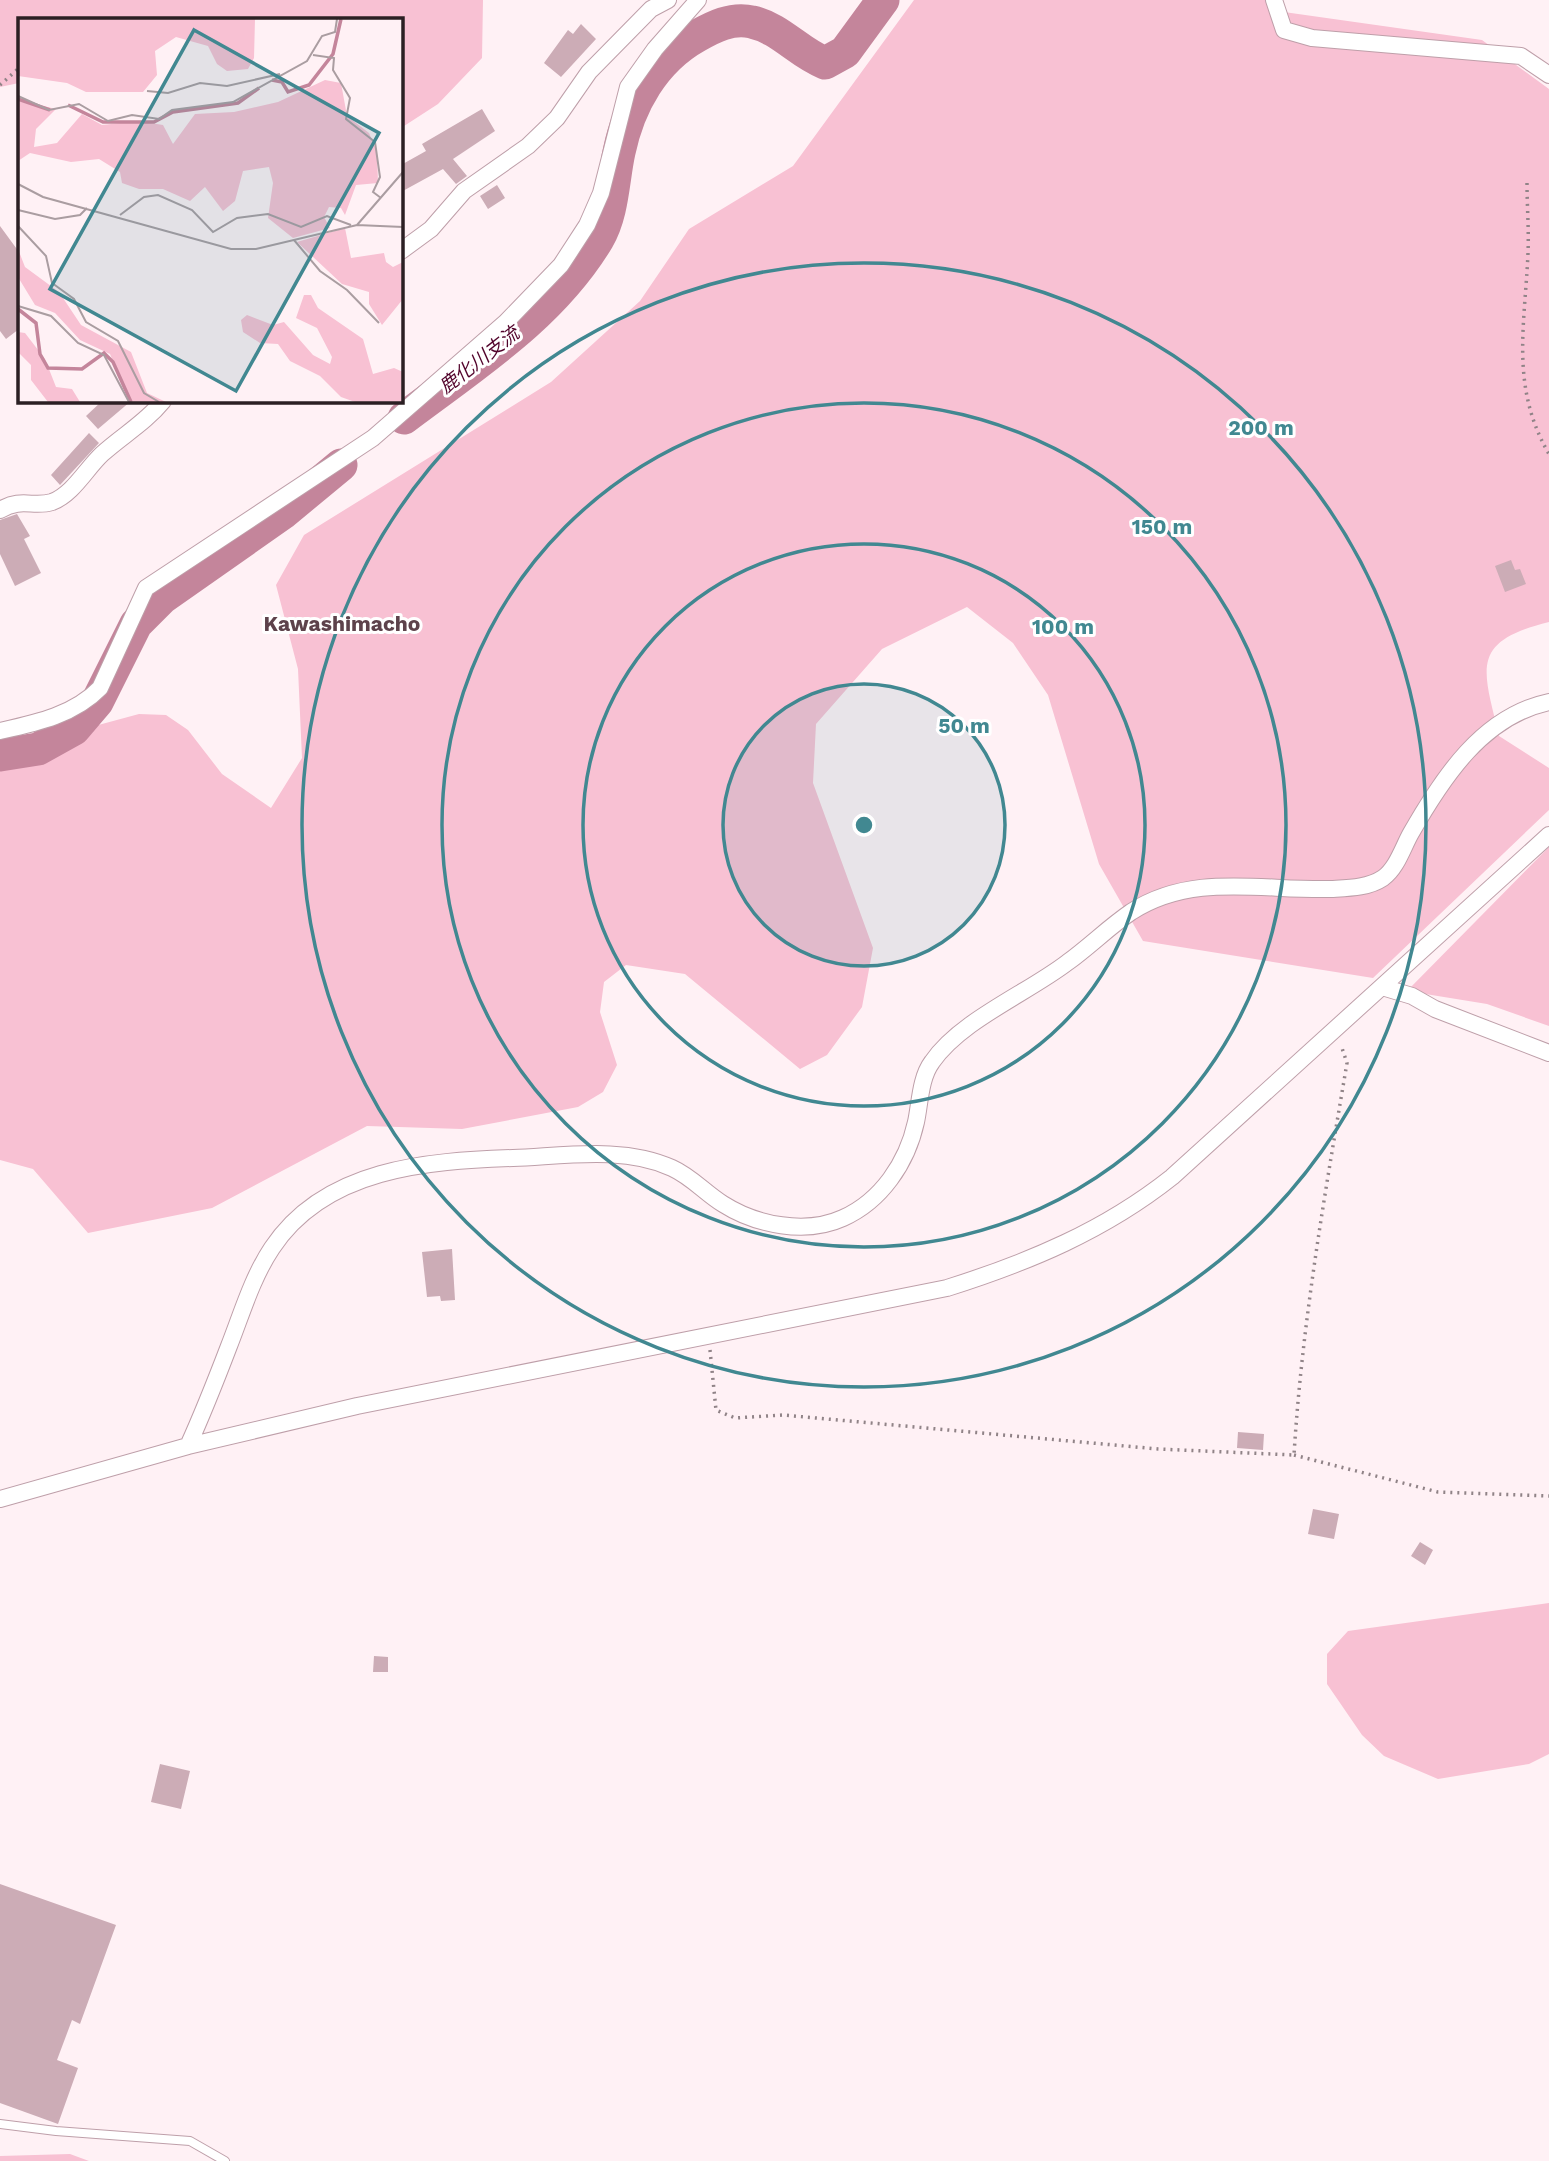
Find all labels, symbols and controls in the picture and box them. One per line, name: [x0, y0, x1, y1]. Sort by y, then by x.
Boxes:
inset map: [18, 18, 402, 402]
water label: 鹿化川支流: [434, 320, 526, 398]
text: 200 m: [1228, 415, 1294, 440]
text: 150 m: [1132, 514, 1192, 539]
district label: Kawashimacho: [264, 611, 420, 636]
text: 100 m: [1032, 614, 1094, 639]
text: 50 m: [938, 713, 990, 738]
centre of rings: [852, 813, 876, 837]

